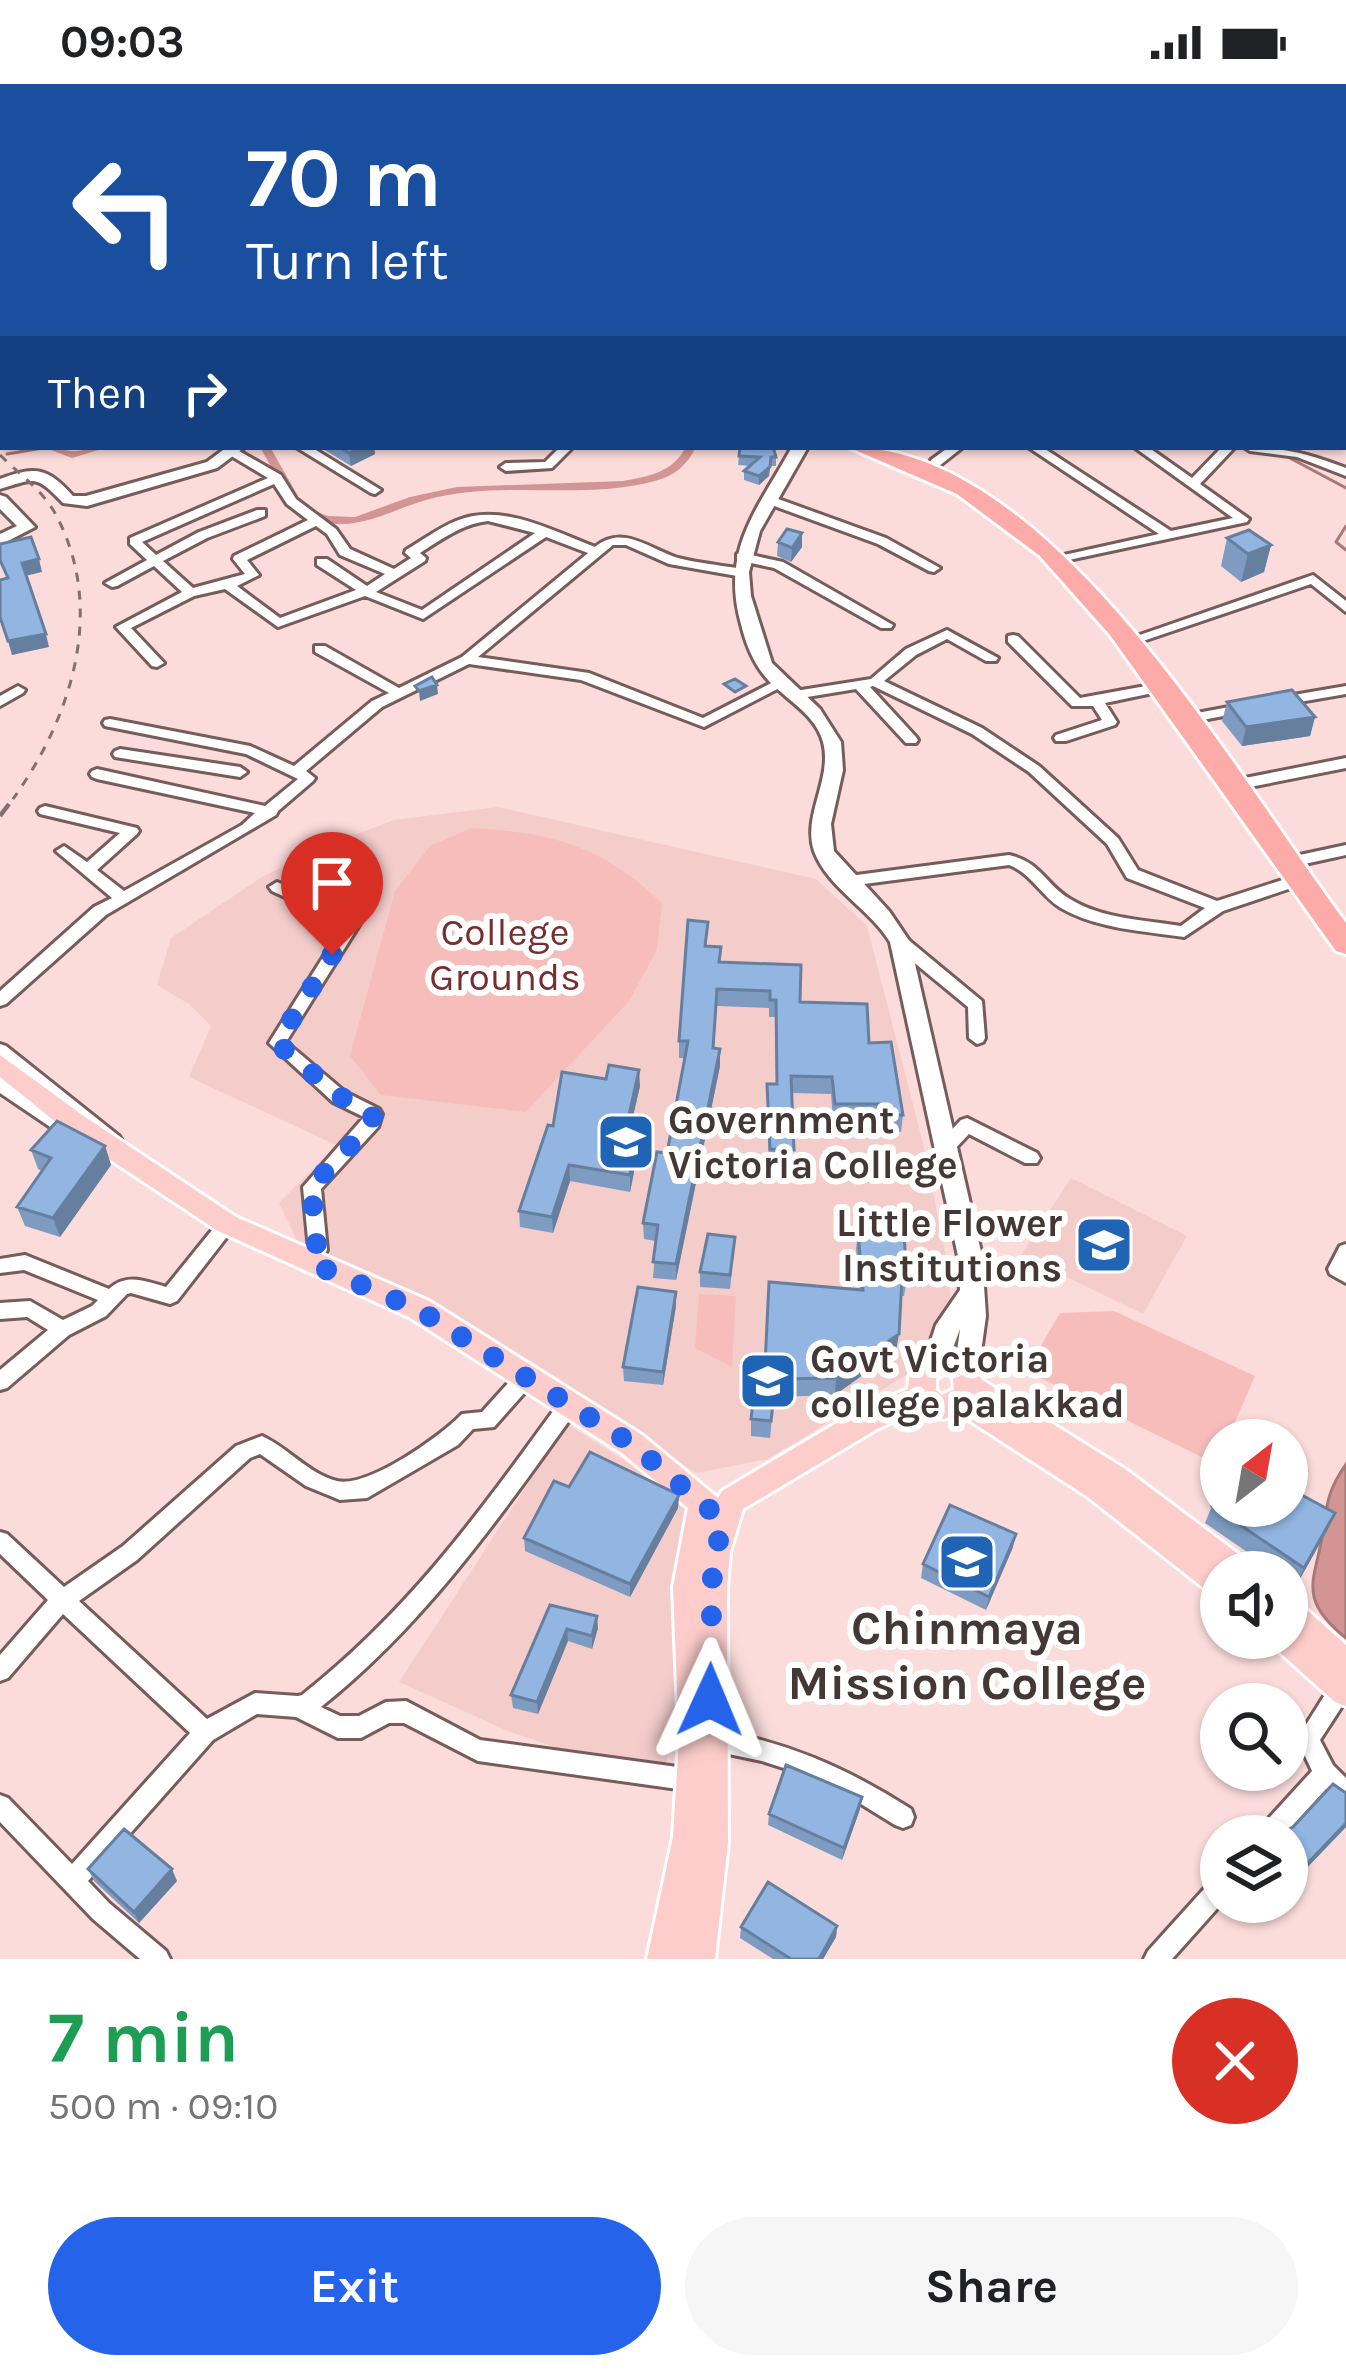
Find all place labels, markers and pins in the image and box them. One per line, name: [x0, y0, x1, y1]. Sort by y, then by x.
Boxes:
pin: [281, 832, 383, 955]
place label: Government Victoria College: [668, 1097, 958, 1188]
school or university icon: Government Victoria College: [595, 1111, 657, 1173]
place label: Little Flower Institutions: [836, 1200, 1063, 1291]
school or university icon: Little Flower Institutions: [1073, 1214, 1135, 1276]
place label: Govt Victoria college palakkad: [810, 1336, 1125, 1427]
school or university icon: Govt Victoria college palakkad: [737, 1350, 799, 1412]
school or university icon: Chinmaya Mission College: [936, 1531, 998, 1593]
place label: Chinmaya Mission College: [788, 1600, 1146, 1711]

